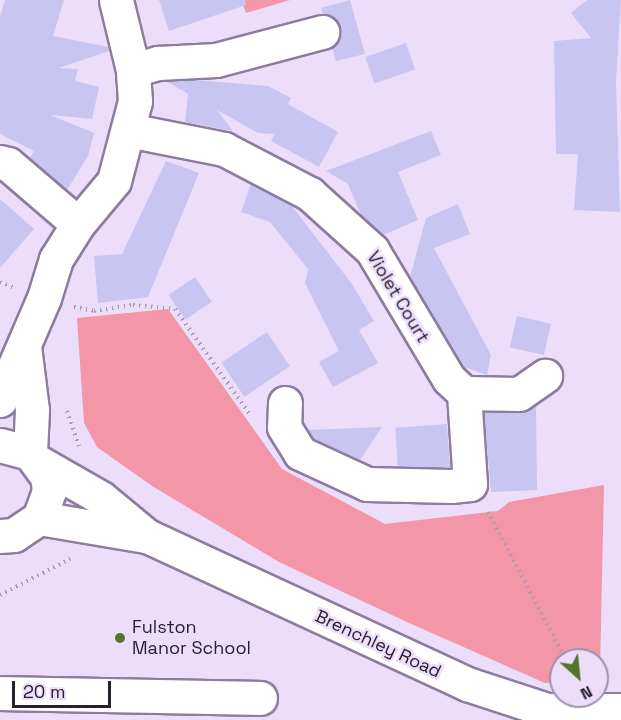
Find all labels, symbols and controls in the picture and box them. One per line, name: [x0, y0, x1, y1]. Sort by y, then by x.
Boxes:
street label: Violet Court: [362, 247, 434, 347]
street label: Brenchley Road: [311, 605, 445, 683]
place label: Fulston Manor School: [132, 617, 251, 660]
marker: Fulston Manor School: [113, 631, 127, 645]
north arrow: [549, 648, 609, 708]
scale bar: [15, 669, 114, 707]
text: 20 m: [23, 680, 66, 703]
text: N: [577, 681, 596, 704]

